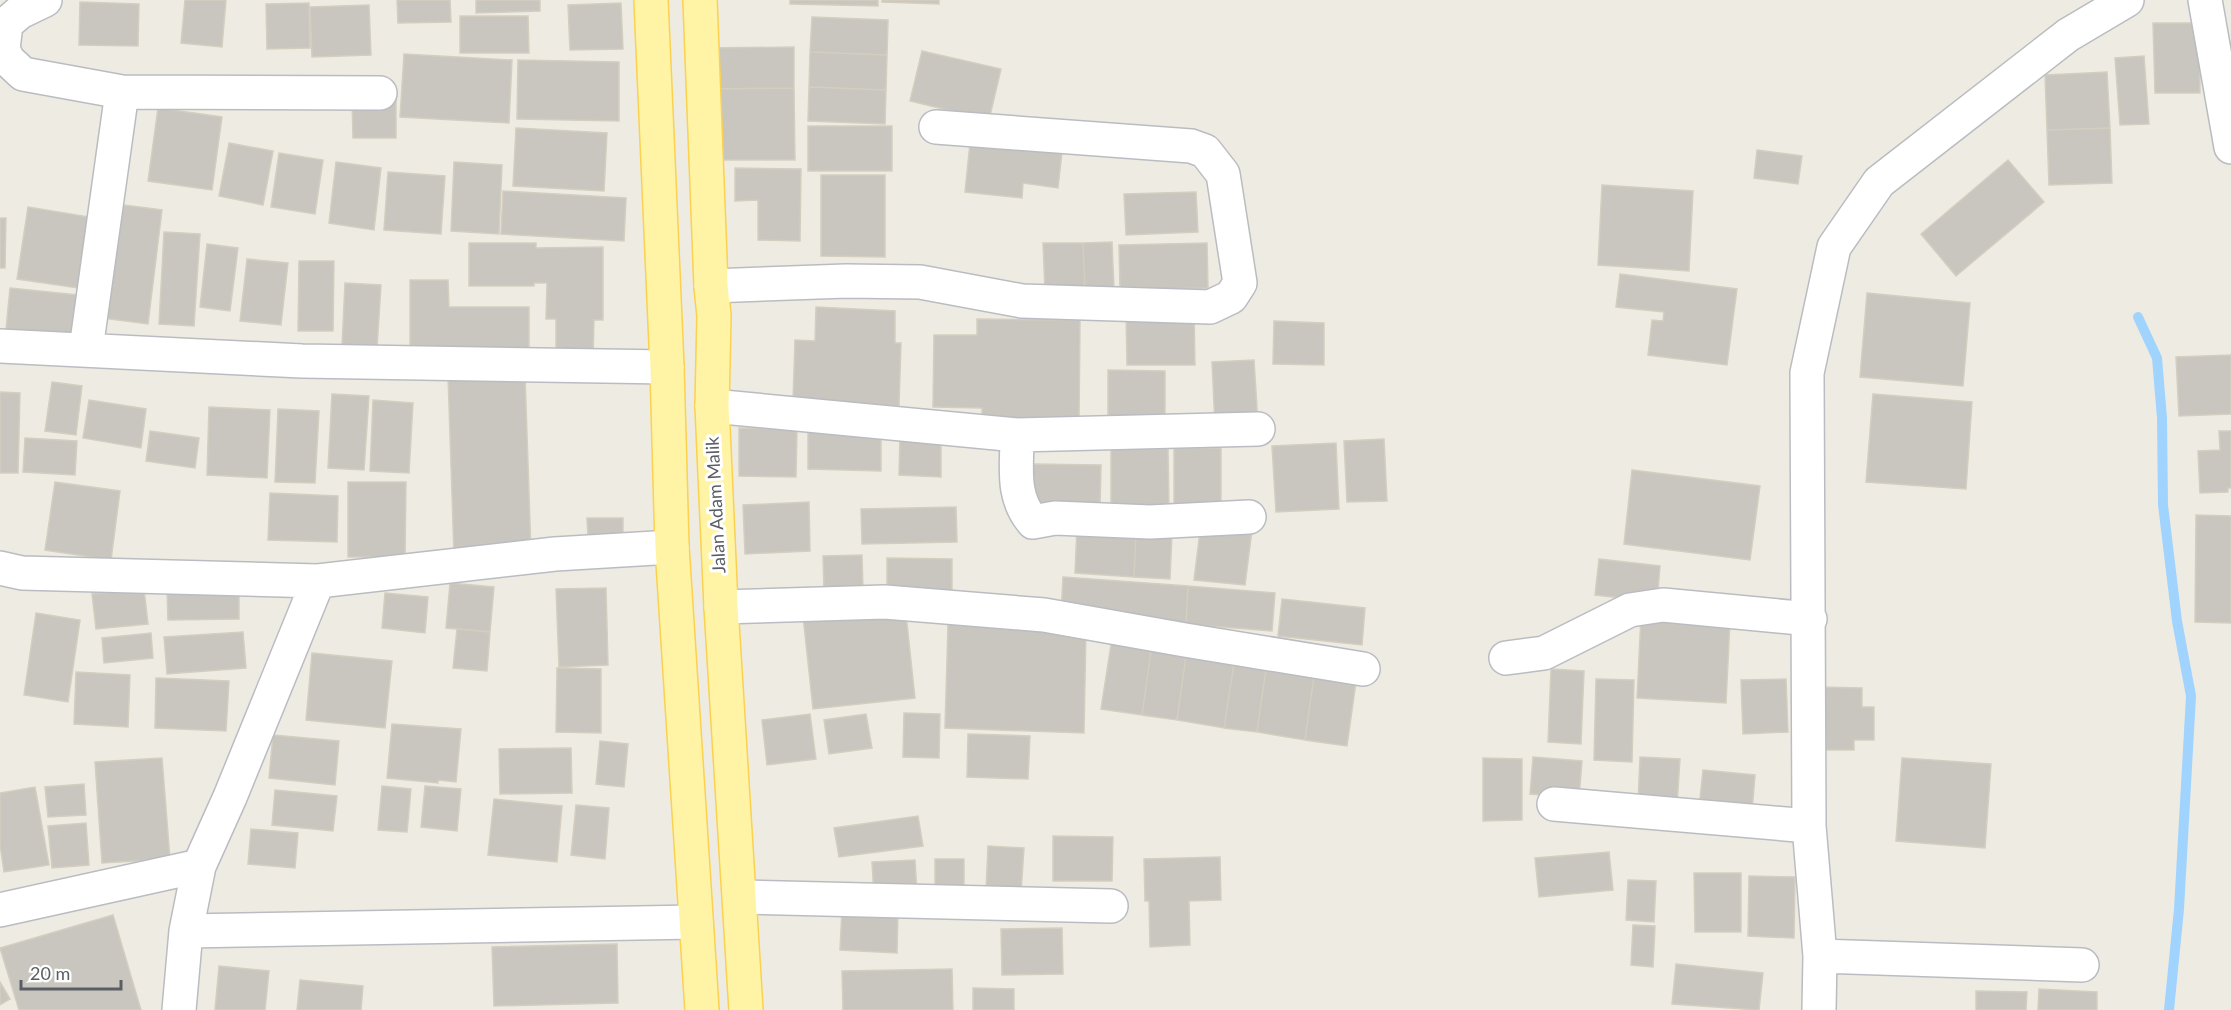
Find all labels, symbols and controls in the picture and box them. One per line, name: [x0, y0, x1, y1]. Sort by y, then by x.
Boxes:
street label: Jalan Adam Malik: [700, 435, 730, 574]
scale bar: [21, 953, 122, 991]
text: 20 m: [30, 962, 70, 984]

